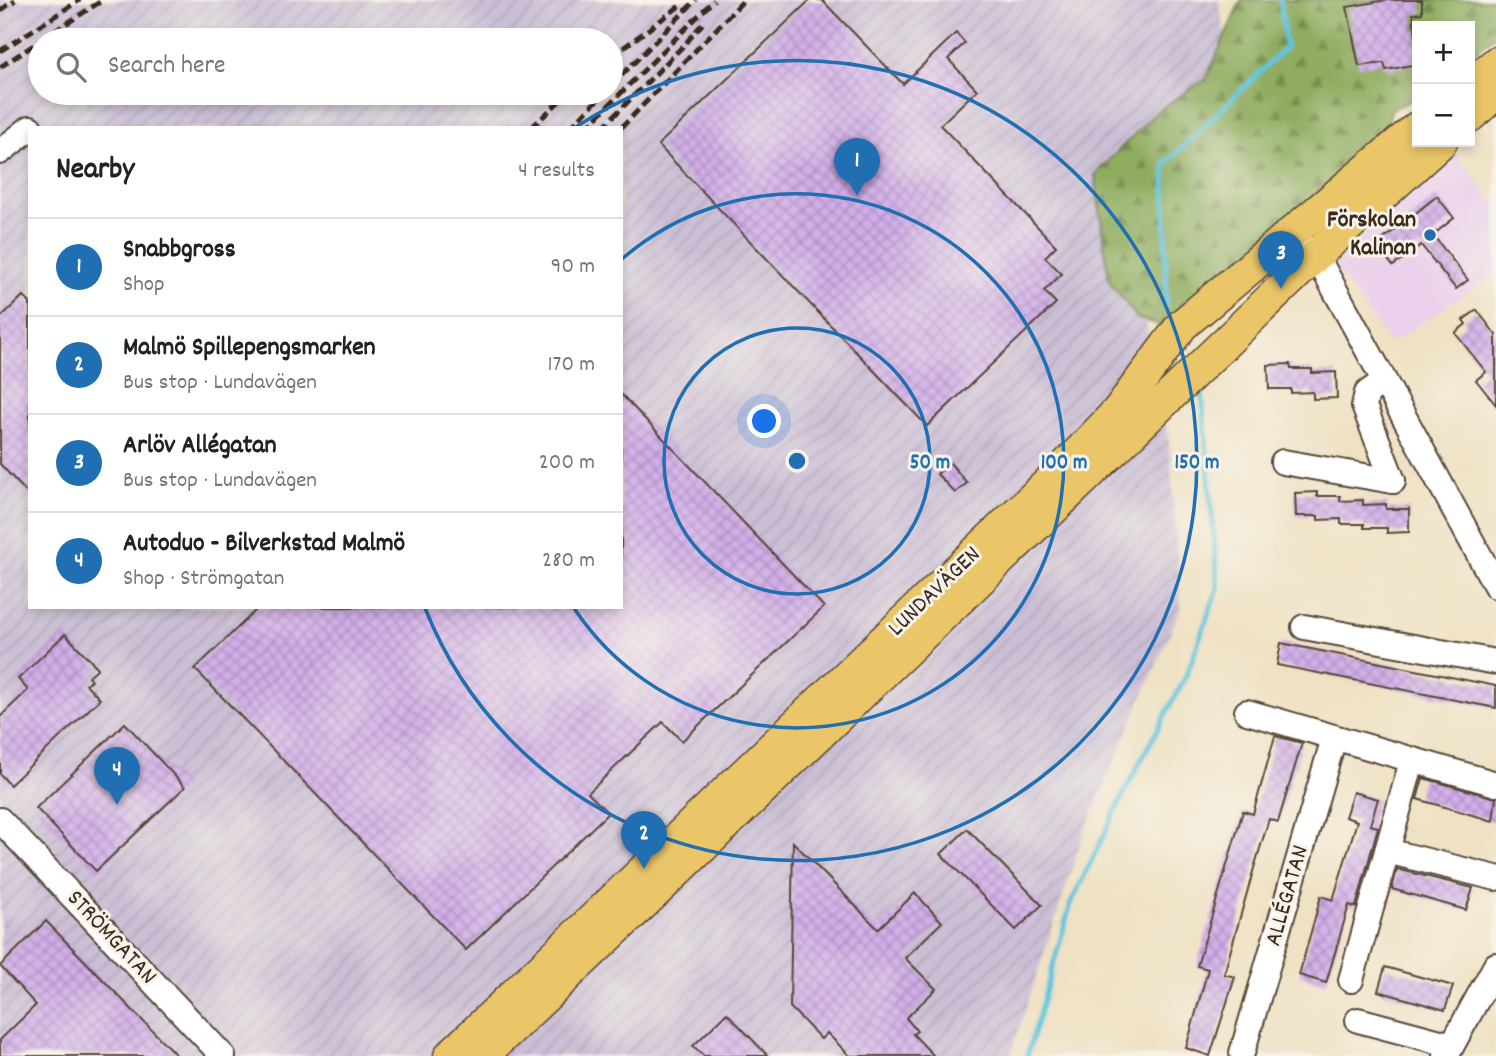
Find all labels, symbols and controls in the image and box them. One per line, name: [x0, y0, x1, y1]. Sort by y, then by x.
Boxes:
map controls: [1412, 21, 1475, 147]
button: +: [1412, 21, 1475, 84]
search box: [28, 28, 623, 105]
icon: search: [52, 48, 90, 86]
text: Search here: [108, 48, 226, 85]
button: −: [1412, 84, 1475, 147]
pin: 1: [834, 138, 880, 196]
text: Nearby: [56, 150, 134, 193]
text: 4 results: [518, 155, 595, 188]
place label: Förskolan Kalinan: [1327, 204, 1416, 266]
marker: Förskolan Kalinan: [1422, 227, 1438, 243]
pin: 3: [1258, 231, 1304, 289]
text: Snabbgross: [123, 232, 236, 269]
text: 1: [76, 251, 82, 284]
text: 90 m: [551, 251, 595, 284]
text: Shop: [123, 269, 165, 302]
text: Malmö Spillepengsmarken: [123, 330, 376, 367]
text: 2: [74, 349, 84, 382]
text: 170 m: [548, 349, 595, 382]
text: Bus stop · Lundavägen: [123, 367, 317, 400]
your location: [747, 404, 781, 438]
text: Arlöv Allégatan: [123, 428, 277, 465]
text: 3: [74, 447, 84, 480]
text: 200 m: [539, 447, 595, 480]
centre of rings: [785, 449, 809, 473]
text: 50 m: [910, 449, 950, 479]
text: 100 m: [1041, 449, 1087, 479]
text: 150 m: [1174, 449, 1220, 479]
text: Bus stop · Lundavägen: [123, 465, 317, 498]
text: Autoduo - Bilverkstad Malmö: [123, 526, 405, 563]
street label: LUNDAVÄGEN: [881, 539, 989, 645]
text: 4: [74, 545, 84, 578]
text: 280 m: [542, 545, 595, 578]
text: Shop · Strömgatan: [123, 563, 284, 596]
pin: 4: [94, 747, 140, 805]
pin: 2: [621, 811, 667, 869]
street label: ALLÉGATAN: [1257, 842, 1319, 950]
street label: STRÖMGATAN: [58, 883, 164, 993]

